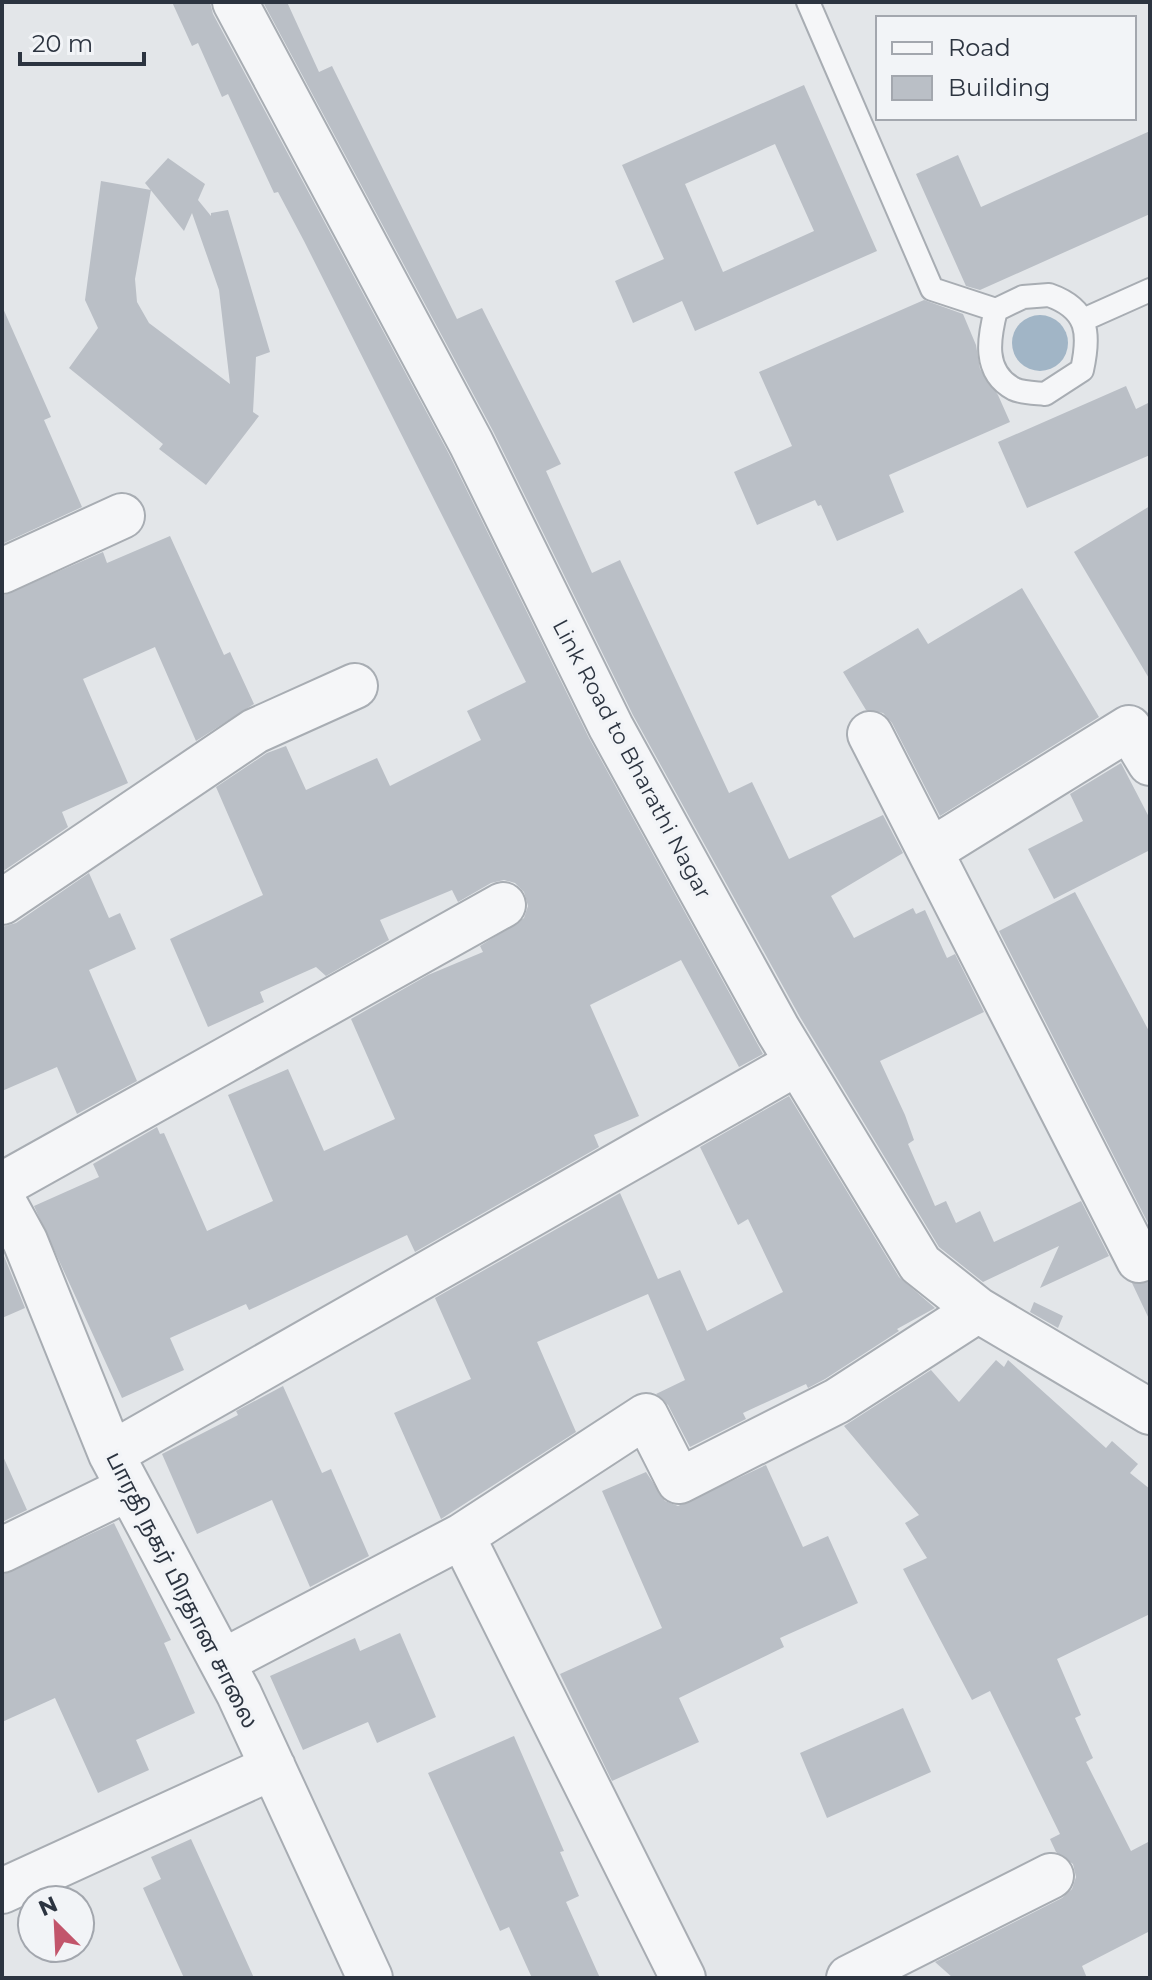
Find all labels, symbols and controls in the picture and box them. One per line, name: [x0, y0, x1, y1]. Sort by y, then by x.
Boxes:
scale bar: [20, 16, 144, 66]
legend: [876, 16, 1136, 120]
text: 20 m: [32, 29, 93, 58]
text: Road: [948, 33, 1011, 62]
text: Building: [948, 73, 1051, 102]
street label: Link Road to Bharathi Nagar: [547, 615, 717, 903]
street label: பாரதி நகர் பிரதான சாலை: [99, 1447, 264, 1733]
north arrow: [16, 1884, 96, 1964]
text: N: [34, 1890, 62, 1922]

